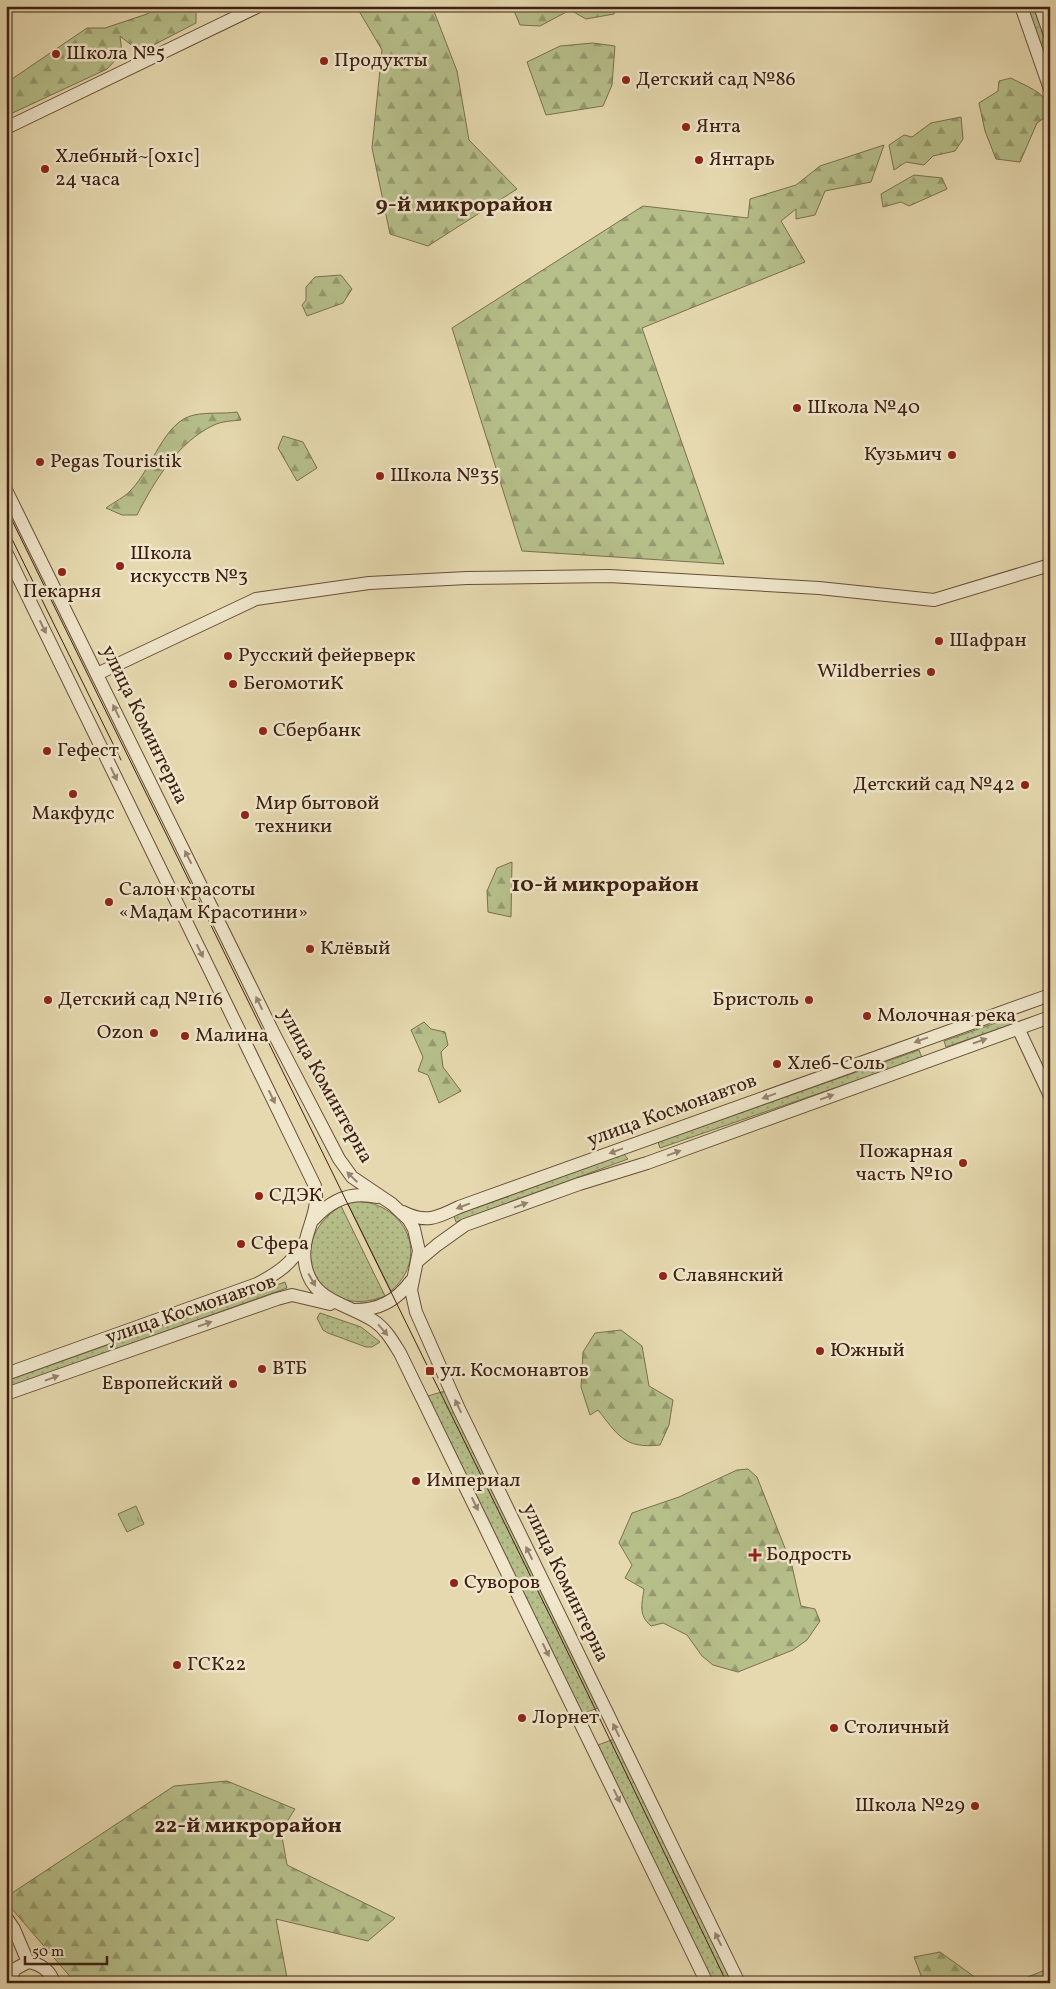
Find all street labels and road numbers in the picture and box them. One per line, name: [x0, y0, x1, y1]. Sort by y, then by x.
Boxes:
street label: улица Коминтерна: [93, 641, 195, 809]
street label: улица Коминтерна: [271, 1003, 379, 1169]
street label: улица Космонавтов: [583, 1067, 761, 1155]
street label: улица Космонавтов: [102, 1268, 280, 1352]
street label: улица Коминтерна: [514, 1499, 616, 1667]

